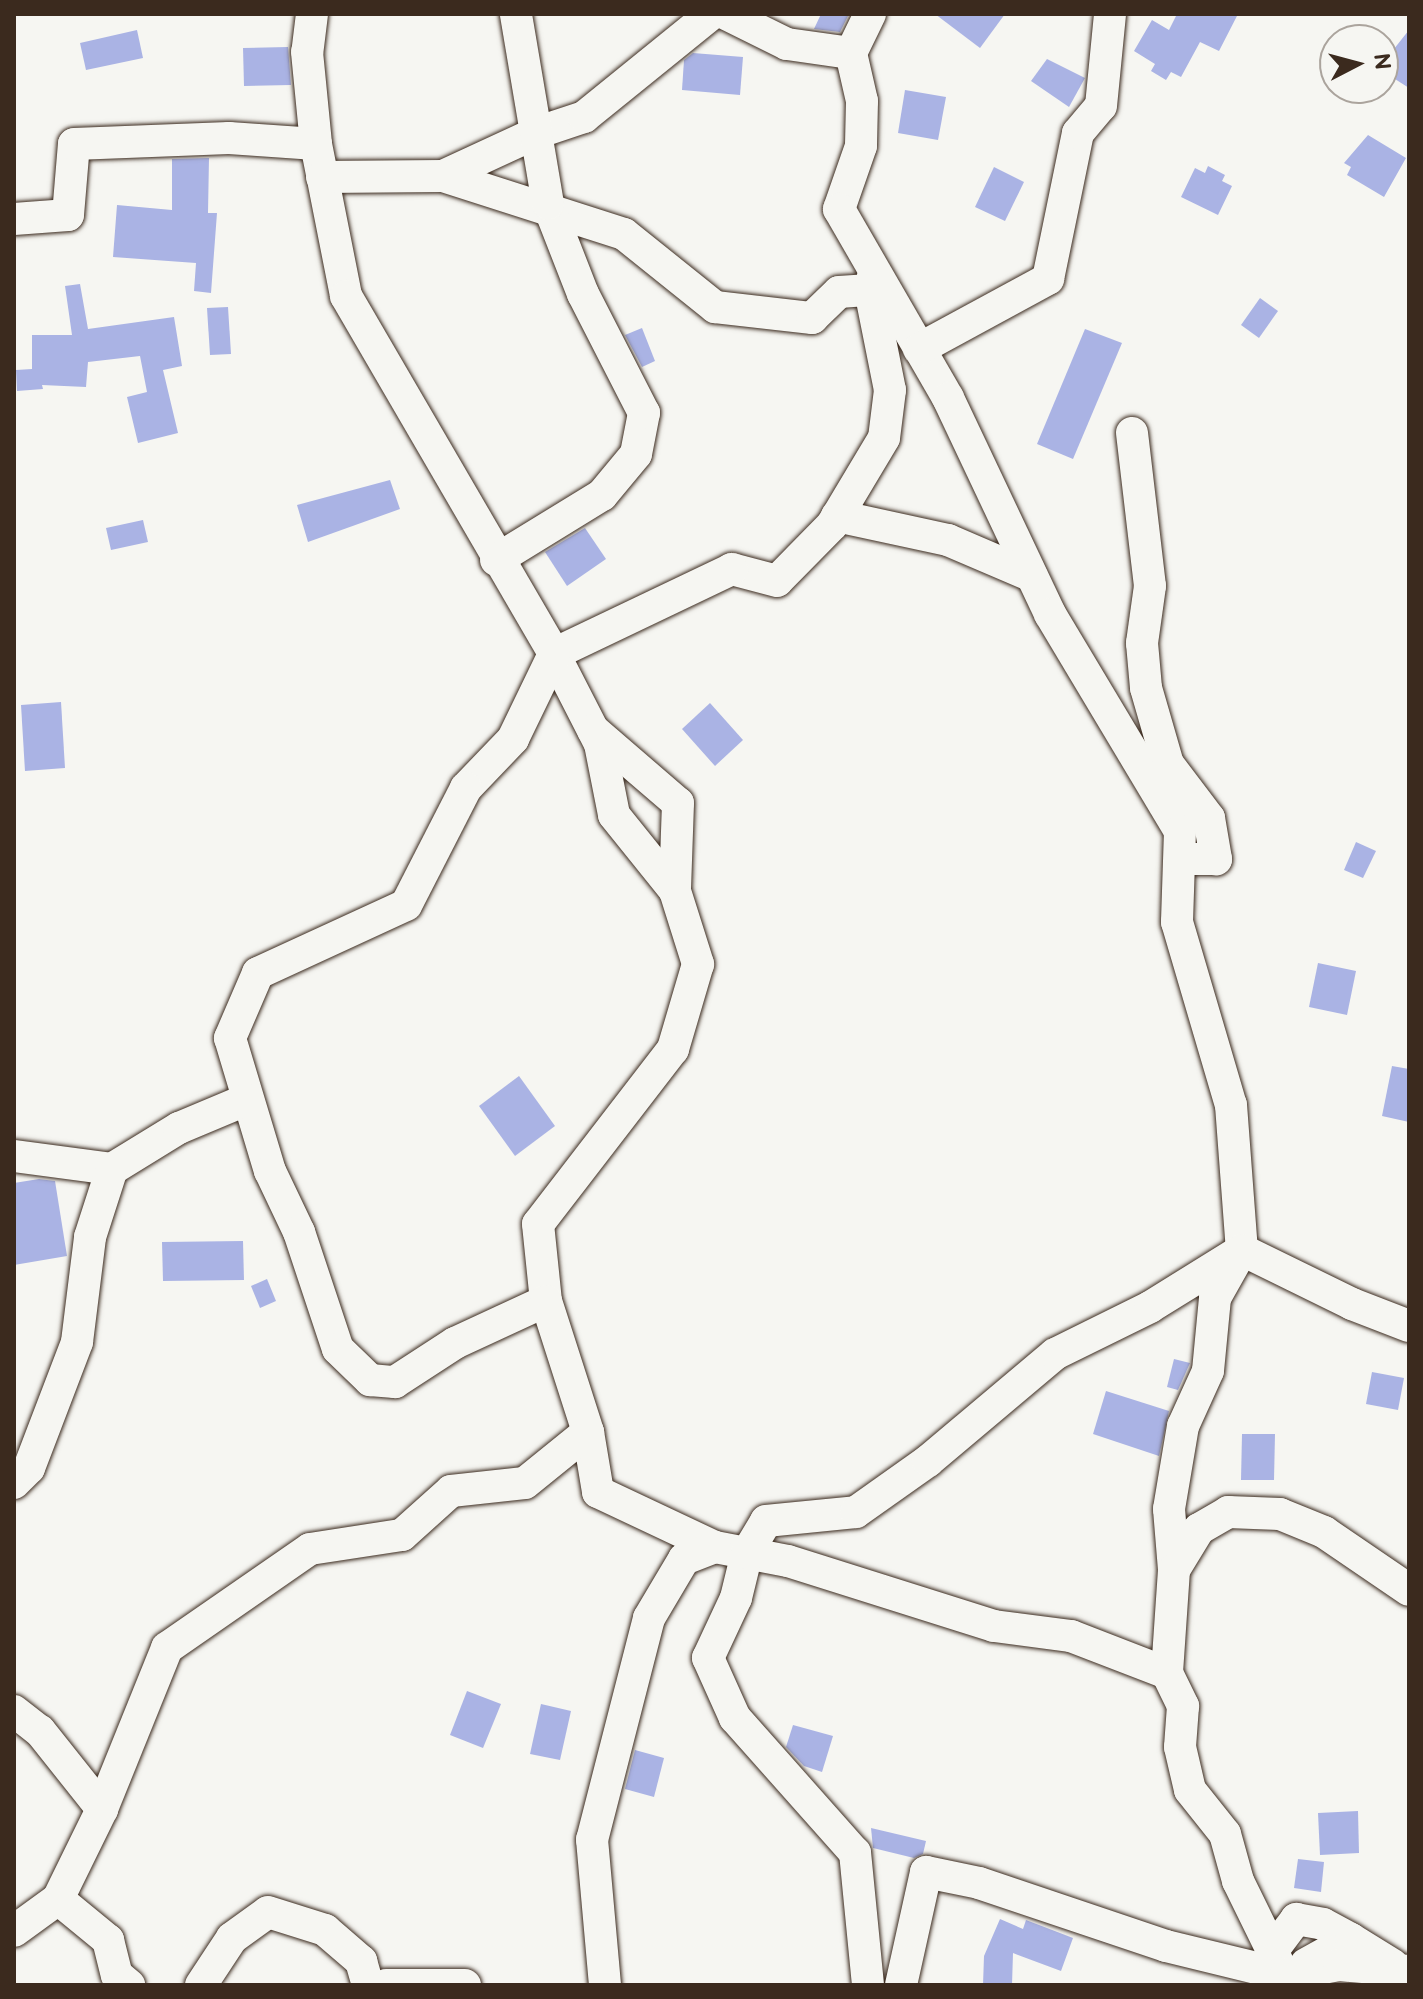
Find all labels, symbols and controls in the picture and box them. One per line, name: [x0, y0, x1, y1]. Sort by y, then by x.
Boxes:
north arrow: [1319, 24, 1399, 104]
text: N: [1367, 52, 1396, 71]

